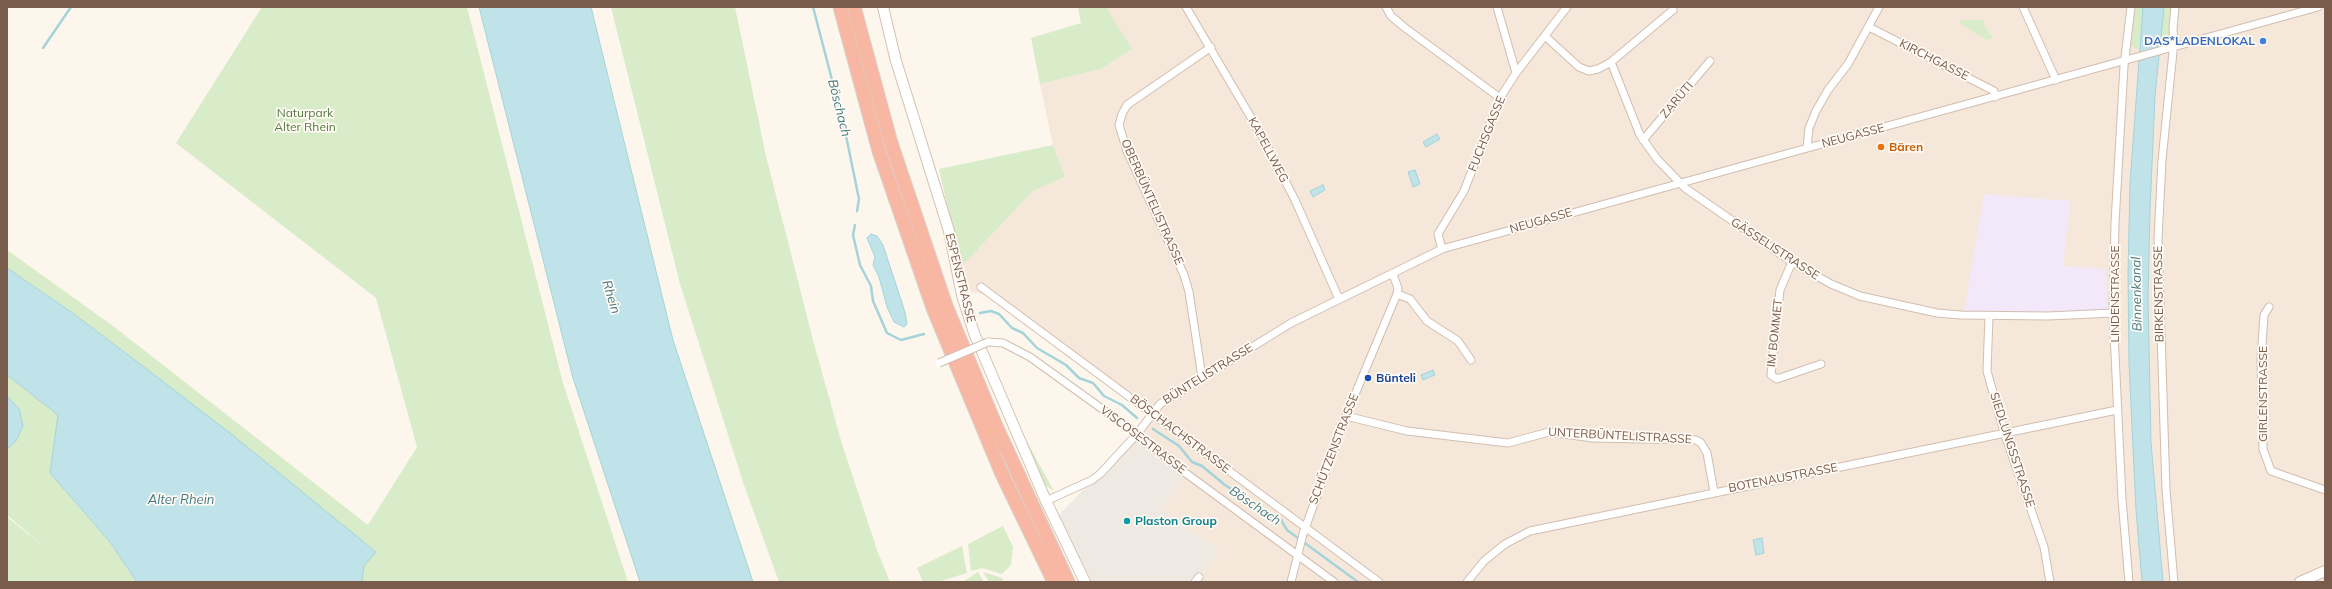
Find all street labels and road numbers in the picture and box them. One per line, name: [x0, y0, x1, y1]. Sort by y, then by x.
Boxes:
street label: KIRCHGASSE: [1897, 36, 1971, 84]
street label: ZARÜTI: [1658, 79, 1696, 121]
street label: FUCHSGASSE: [1465, 94, 1509, 174]
street label: KAPELLWEG: [1245, 115, 1291, 185]
street label: NEUGASSE: [1820, 121, 1886, 151]
street label: OBERBÜNTELISTRASSE: [1118, 137, 1186, 267]
street label: NEUGASSE: [1508, 205, 1574, 237]
street label: GÄSSELISTRASSE: [1728, 215, 1822, 283]
street label: ESPENSTRASSE: [942, 232, 978, 324]
street label: LINDENSTRASSE: [2108, 245, 2122, 343]
street label: BIRKENSTRASSE: [2151, 246, 2167, 342]
street label: IM BOMMET: [1764, 298, 1786, 368]
street label: BÜNTELISTRASSE: [1160, 341, 1256, 407]
street label: GIRLENSTRASSE: [2256, 346, 2270, 442]
street label: SIEDLUNGSSTRASSE: [1987, 391, 2037, 509]
street label: BÖSCHACHSTRASSE: [1127, 392, 1233, 476]
street label: SCHÜTZENSTRASSE: [1306, 392, 1362, 506]
street label: VISCOSESTRASSE: [1097, 403, 1189, 477]
street label: UNTERBÜNTELISTRASSE: [1548, 425, 1692, 447]
street label: BOTENAUSTRASSE: [1727, 460, 1839, 496]

